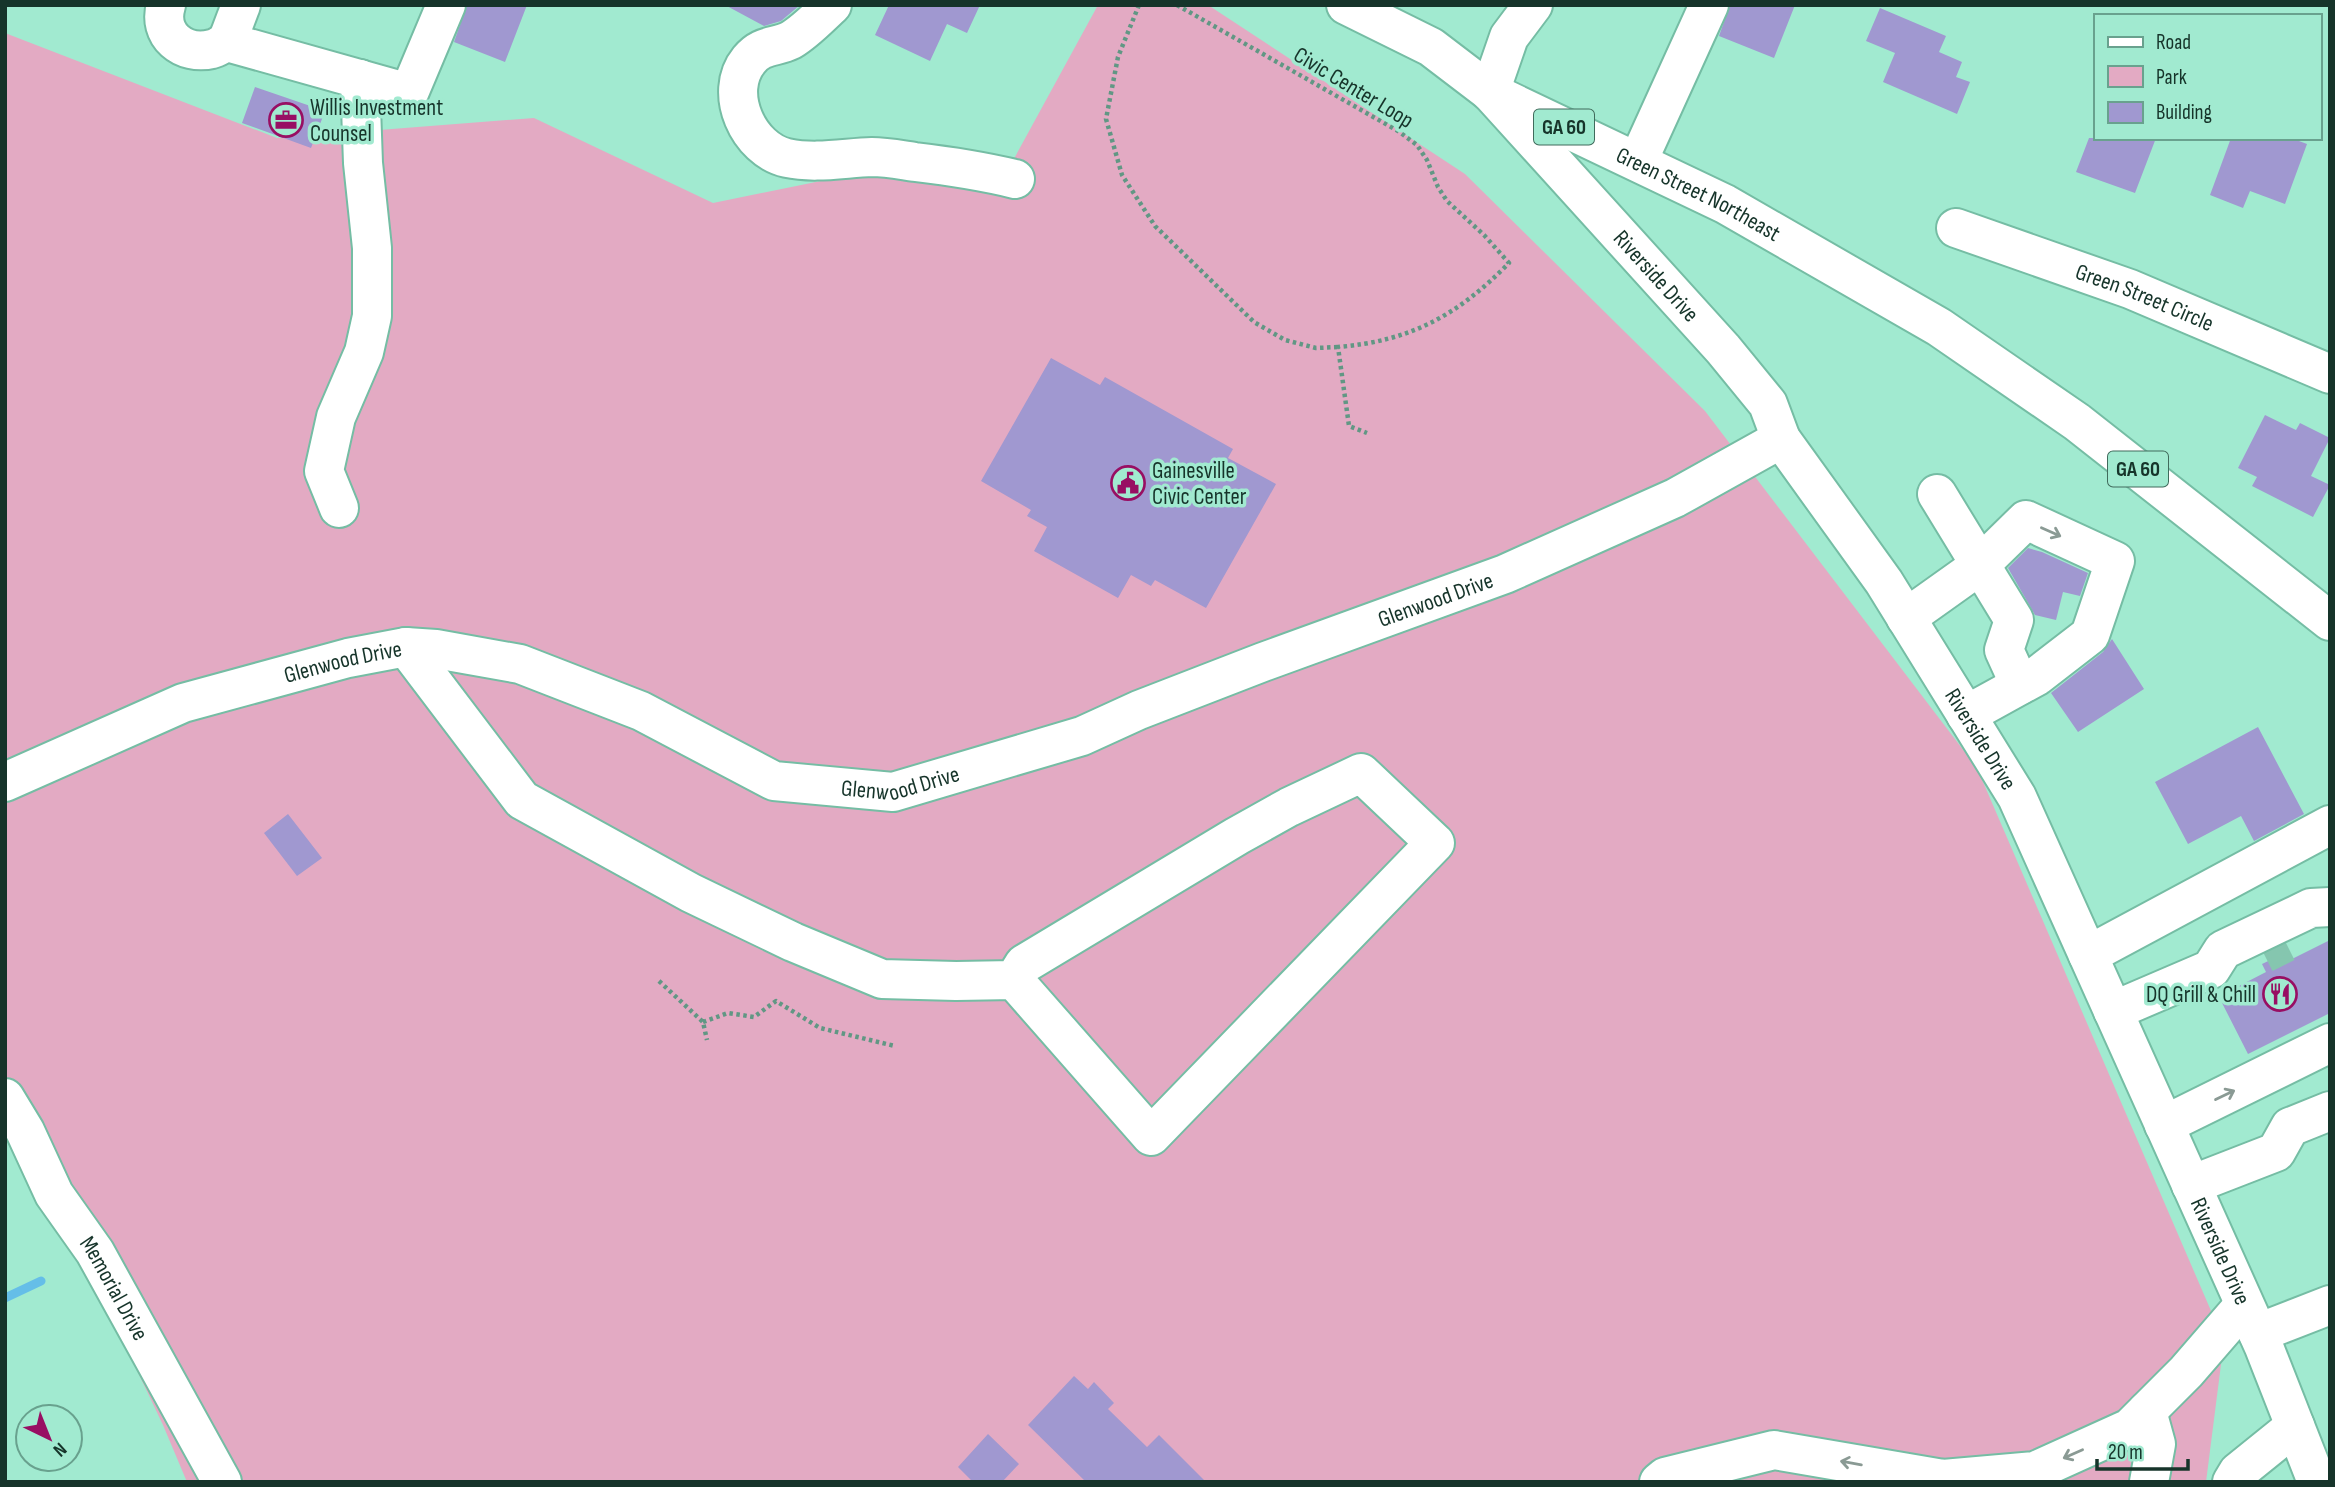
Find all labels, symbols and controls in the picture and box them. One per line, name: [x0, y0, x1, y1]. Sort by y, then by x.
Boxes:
legend: [2094, 14, 2321, 140]
text: Road: [2156, 30, 2191, 55]
street label: Civic Center Loop: [1288, 41, 1419, 135]
text: Park: [2156, 65, 2187, 90]
place label: Willis Investment Counsel: [310, 94, 443, 148]
text: Building: [2156, 100, 2212, 125]
office icon: Willis Investment Counsel: [267, 101, 305, 139]
road number: GA 60: [1534, 110, 1594, 144]
street label: Green Street Northeast: [1612, 141, 1785, 248]
street label: Riverside Drive: [1607, 225, 1705, 328]
street label: Green Street Circle: [2072, 258, 2218, 338]
road number: GA 60: [2108, 452, 2168, 486]
place label: Gainesville Civic Center: [1152, 457, 1247, 511]
public building icon: Gainesville Civic Center: [1109, 464, 1147, 502]
one-way arrow: [2040, 525, 2061, 539]
street label: Glenwood Drive: [1374, 567, 1497, 634]
street label: Glenwood Drive: [281, 635, 404, 690]
street label: Riverside Drive: [1938, 683, 2022, 795]
street label: Glenwood Drive: [840, 760, 963, 808]
restaurant icon: DQ Grill & Chill: [2261, 975, 2299, 1013]
place label: DQ Grill & Chill: [2146, 981, 2256, 1009]
one-way arrow: [2214, 1088, 2235, 1101]
street label: Riverside Drive: [2184, 1193, 2256, 1309]
street label: Memorial Drive: [73, 1231, 154, 1346]
north arrow: [14, 1403, 84, 1473]
scale bar: [2097, 1428, 2188, 1472]
text: N: [48, 1437, 71, 1461]
text: 20 m: [2108, 1440, 2143, 1465]
one-way arrow: [2063, 1448, 2084, 1462]
one-way arrow: [1840, 1456, 1863, 1469]

